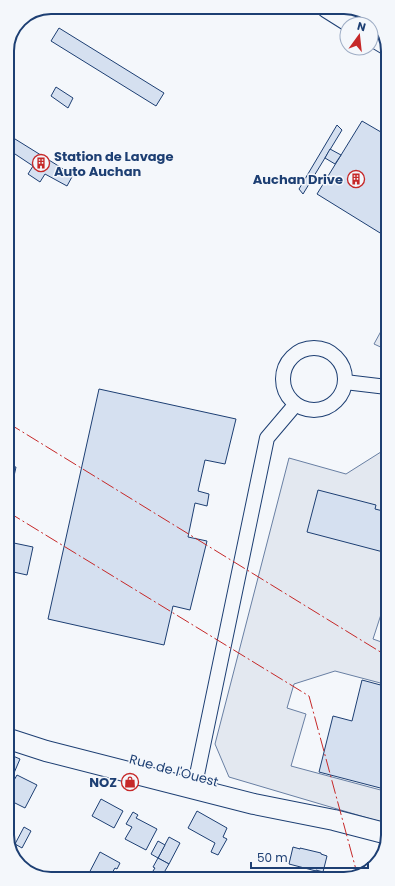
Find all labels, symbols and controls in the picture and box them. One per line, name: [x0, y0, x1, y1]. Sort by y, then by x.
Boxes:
north arrow: [339, 16, 379, 56]
text: N: [356, 18, 368, 35]
place label: Station de Lavage Auto Auchan: [54, 147, 173, 181]
building icon: Station de Lavage Auto Auchan: [31, 153, 51, 173]
building icon: Auchan Drive: [346, 169, 366, 189]
place label: Auchan Drive: [253, 170, 343, 189]
street label: Rue de l'Ouest: [127, 749, 221, 792]
shop icon: NOZ: [120, 772, 140, 792]
place label: NOZ: [89, 773, 117, 792]
scale bar: [251, 844, 368, 870]
text: 50 m: [257, 849, 288, 866]

